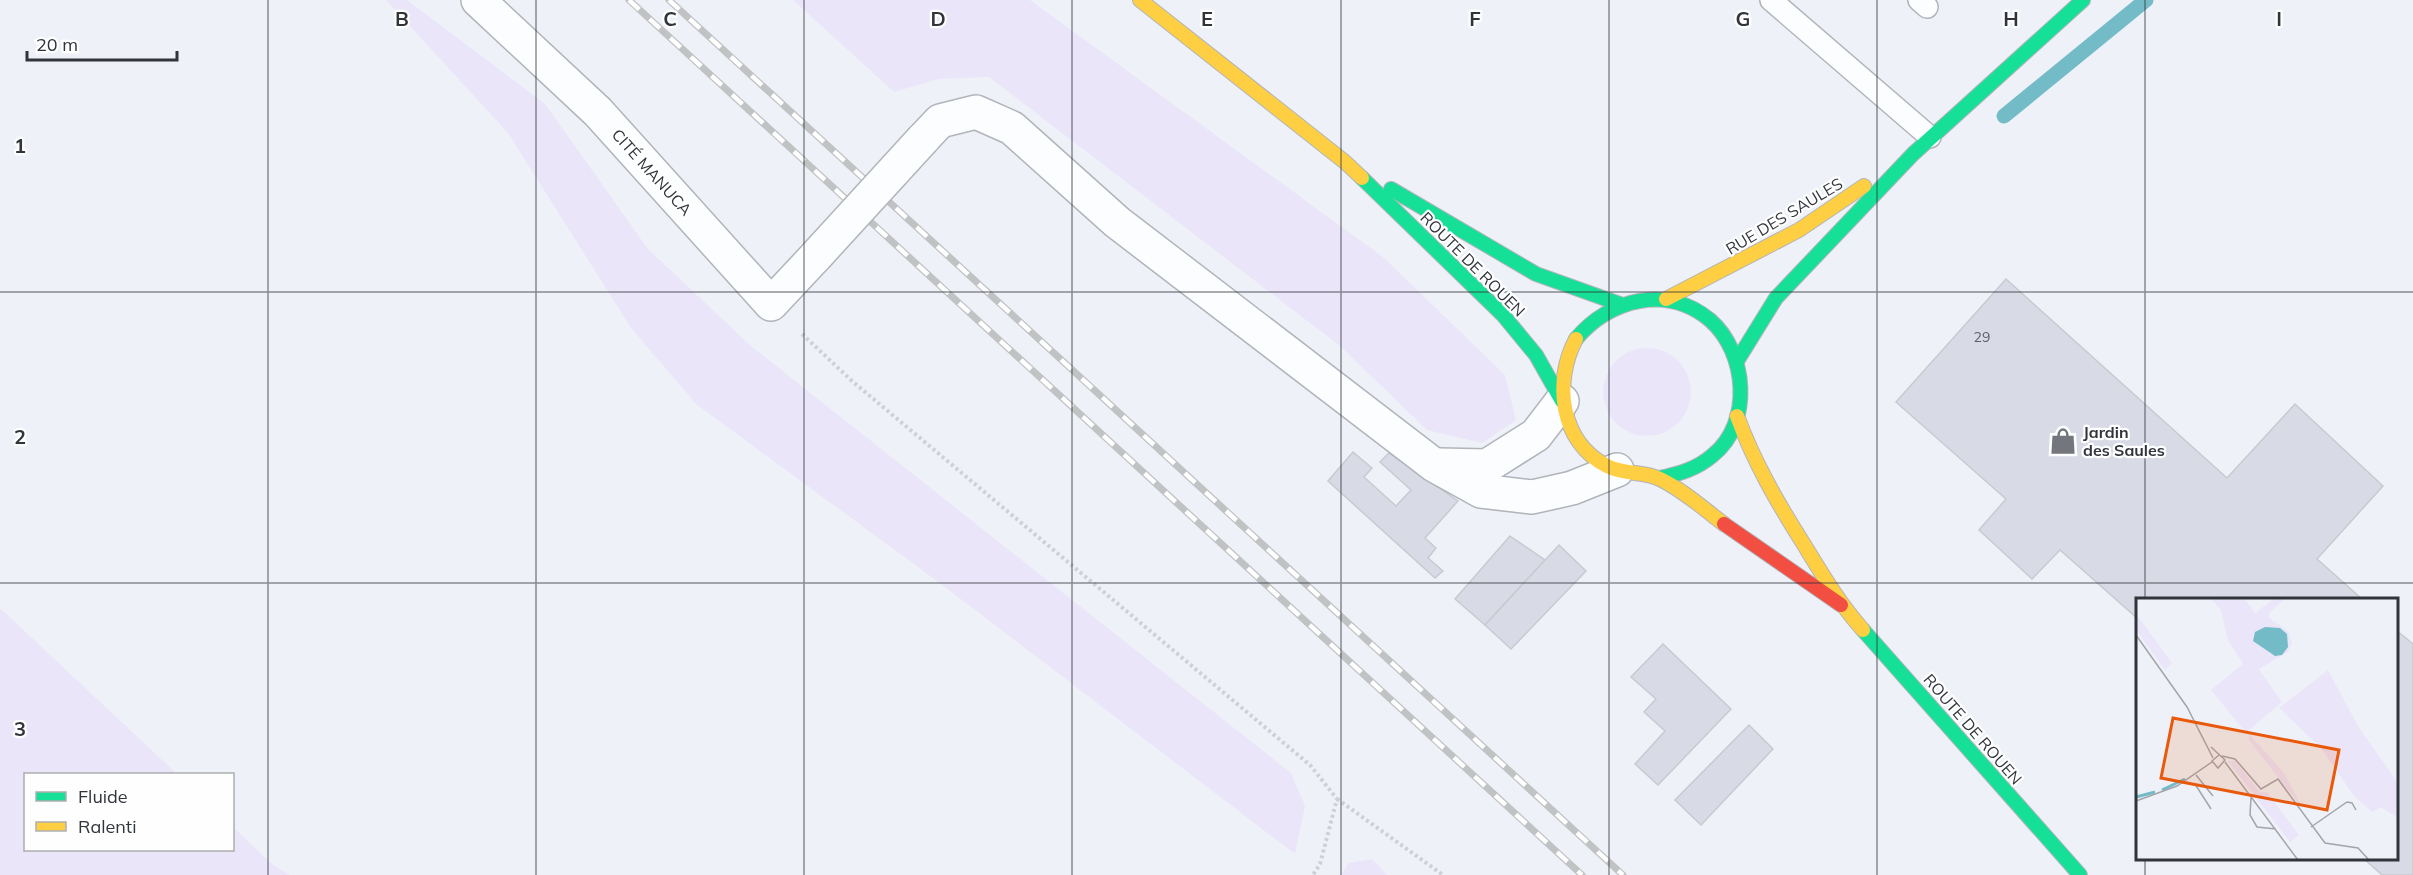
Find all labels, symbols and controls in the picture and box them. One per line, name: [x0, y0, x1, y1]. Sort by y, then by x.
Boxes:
text: B: [395, 6, 409, 31]
text: C: [663, 6, 677, 31]
text: D: [930, 6, 946, 31]
text: E: [1201, 6, 1213, 31]
text: F: [1469, 6, 1481, 31]
text: G: [1736, 6, 1750, 31]
text: H: [2003, 6, 2019, 31]
text: I: [2276, 6, 2282, 31]
scale bar: [27, 24, 177, 62]
text: 20 m: [36, 33, 78, 56]
street label: CITÉ MANUCA: [608, 124, 696, 220]
text: 1: [14, 133, 26, 158]
street label: RUE DES SAULES: [1722, 173, 1846, 259]
street label: ROUTE DE ROUEN: [1416, 207, 1530, 321]
house number: 29: [1974, 328, 1990, 346]
place label: Jardin des Saules: [2083, 422, 2165, 460]
text: 2: [14, 424, 26, 449]
shop icon: Jardin des Saules: [2048, 426, 2078, 456]
inset map: [2136, 598, 2398, 860]
street label: ROUTE DE ROUEN: [1919, 670, 2027, 788]
text: 3: [14, 716, 26, 741]
legend: [24, 773, 234, 851]
text: Fluide: [78, 785, 128, 808]
text: Ralenti: [78, 815, 136, 838]

